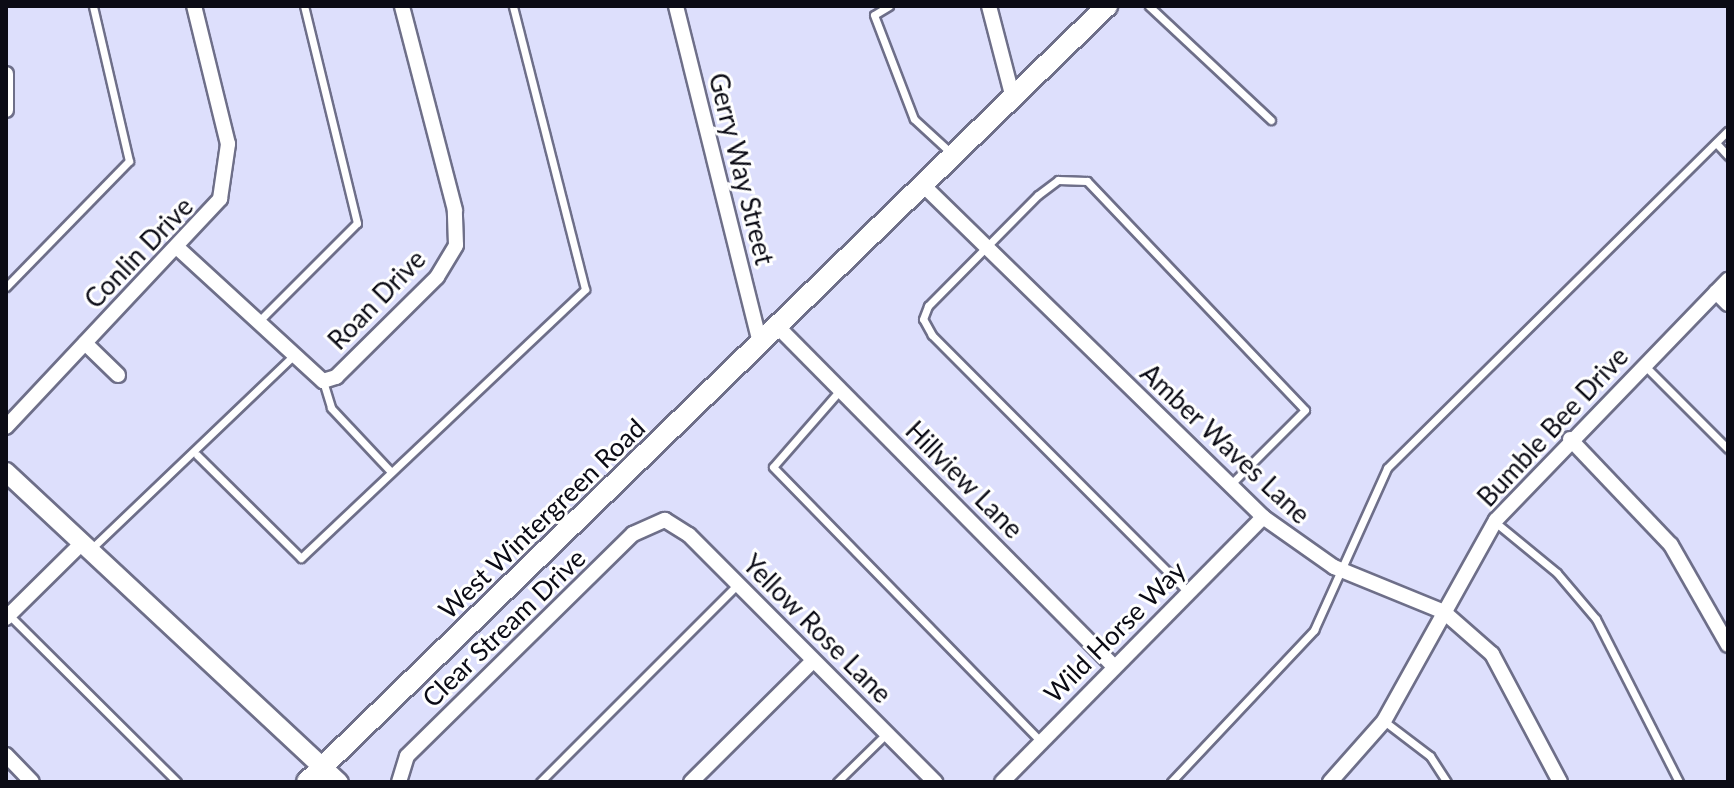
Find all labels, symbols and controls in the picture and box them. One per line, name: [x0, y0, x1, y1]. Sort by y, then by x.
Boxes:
street label: Gerry Way Street: [702, 69, 780, 269]
street label: Conlin Drive: [78, 191, 200, 315]
street label: Roan Drive: [322, 244, 432, 356]
street label: Bumble Bee Drive: [1471, 341, 1635, 513]
street label: Amber Waves Lane: [1134, 357, 1316, 531]
street label: West Wintergreen Road: [432, 412, 652, 626]
street label: Hillview Lane: [899, 415, 1029, 545]
street label: Clear Stream Drive: [416, 542, 592, 714]
street label: Yellow Rose Lane: [736, 548, 898, 710]
street label: Wild Horse Way: [1038, 555, 1192, 709]

